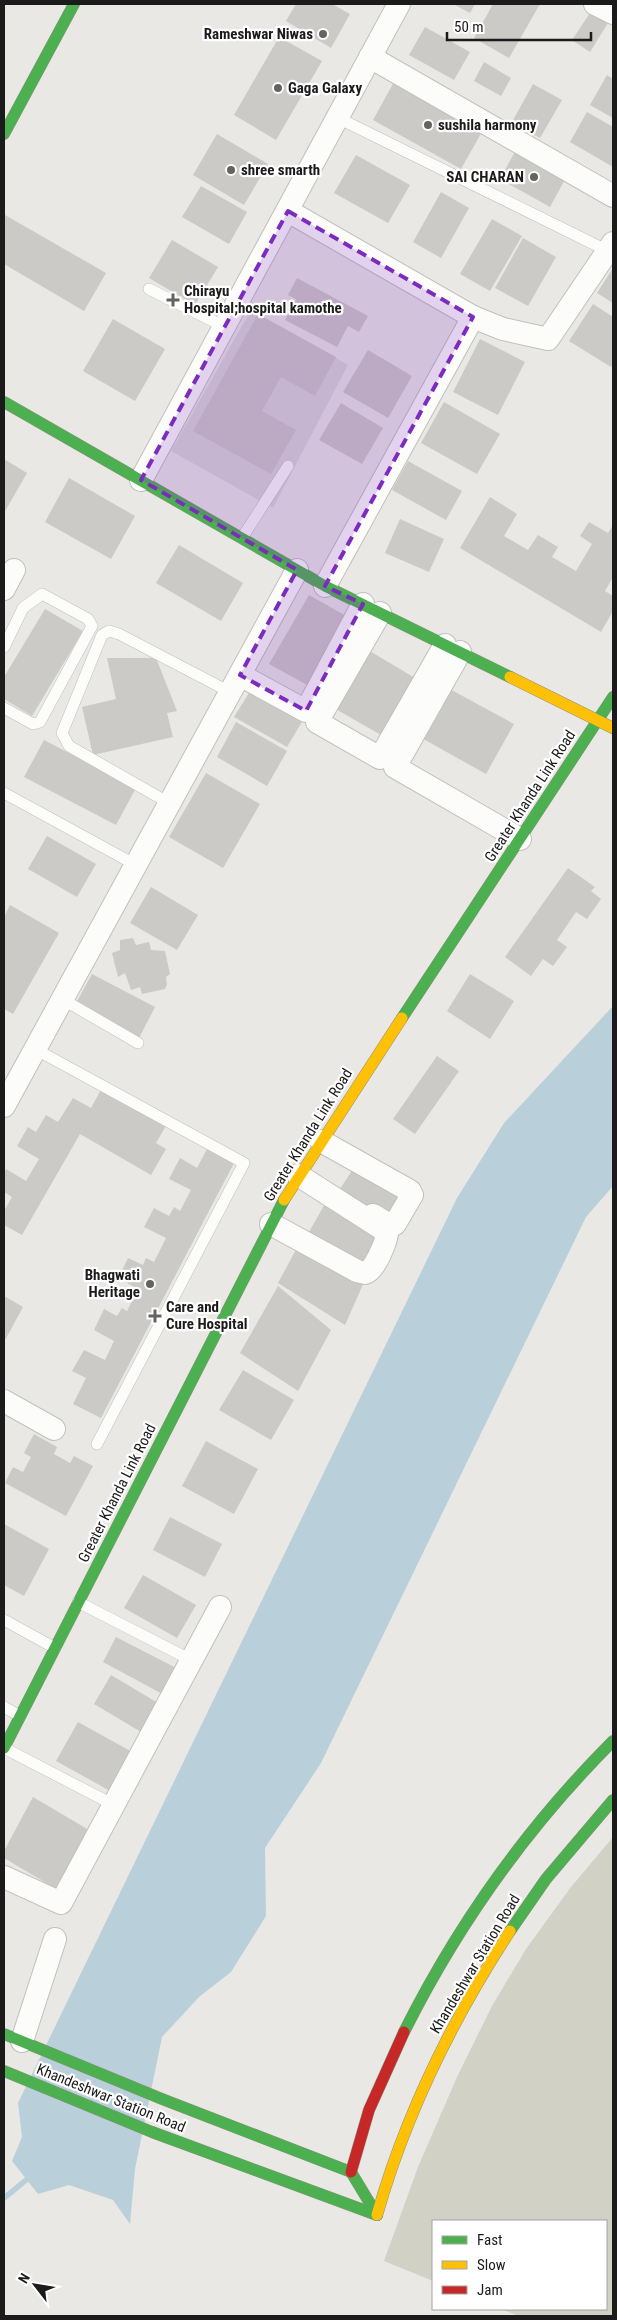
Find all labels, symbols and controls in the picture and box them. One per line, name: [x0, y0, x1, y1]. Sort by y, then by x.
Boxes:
scale bar: [447, 10, 591, 42]
text: 50 m: [454, 18, 484, 36]
place label: Rameshwar Niwas: [204, 25, 313, 43]
marker: Rameshwar Niwas: [317, 28, 329, 40]
place label: Gaga Galaxy: [288, 79, 362, 97]
marker: Gaga Galaxy: [272, 82, 284, 94]
place label: sushila harmony: [438, 116, 537, 134]
marker: sushila harmony: [422, 119, 434, 131]
place label: shree smarth: [241, 161, 320, 179]
marker: shree smarth: [225, 164, 237, 176]
place label: SAI CHARAN: [446, 168, 524, 186]
marker: SAI CHARAN: [528, 171, 540, 183]
place label: Chirayu Hospital;hospital kamothe: [184, 282, 342, 317]
marker: Chirayu Hospital;hospital kamothe: [166, 293, 180, 307]
street label: Greater Khanda Link Road: [481, 727, 579, 865]
street label: Greater Khanda Link Road: [260, 1065, 356, 1205]
place label: Bhagwati Heritage: [85, 1266, 140, 1301]
marker: Bhagwati Heritage: [144, 1278, 156, 1290]
place label: Care and Cure Hospital: [166, 1298, 248, 1333]
marker: Care and Cure Hospital: [148, 1309, 162, 1323]
street label: Greater Khanda Link Road: [74, 1421, 160, 1565]
street label: Khandeshwar Station Road: [426, 1891, 524, 2037]
street label: Khandeshwar Station Road: [34, 2060, 188, 2136]
legend: [432, 2220, 607, 2310]
text: Fast: [477, 2231, 502, 2249]
text: Slow: [477, 2256, 506, 2274]
north arrow: [10, 2260, 60, 2310]
text: N: [15, 2271, 33, 2286]
text: Jam: [477, 2281, 503, 2299]

